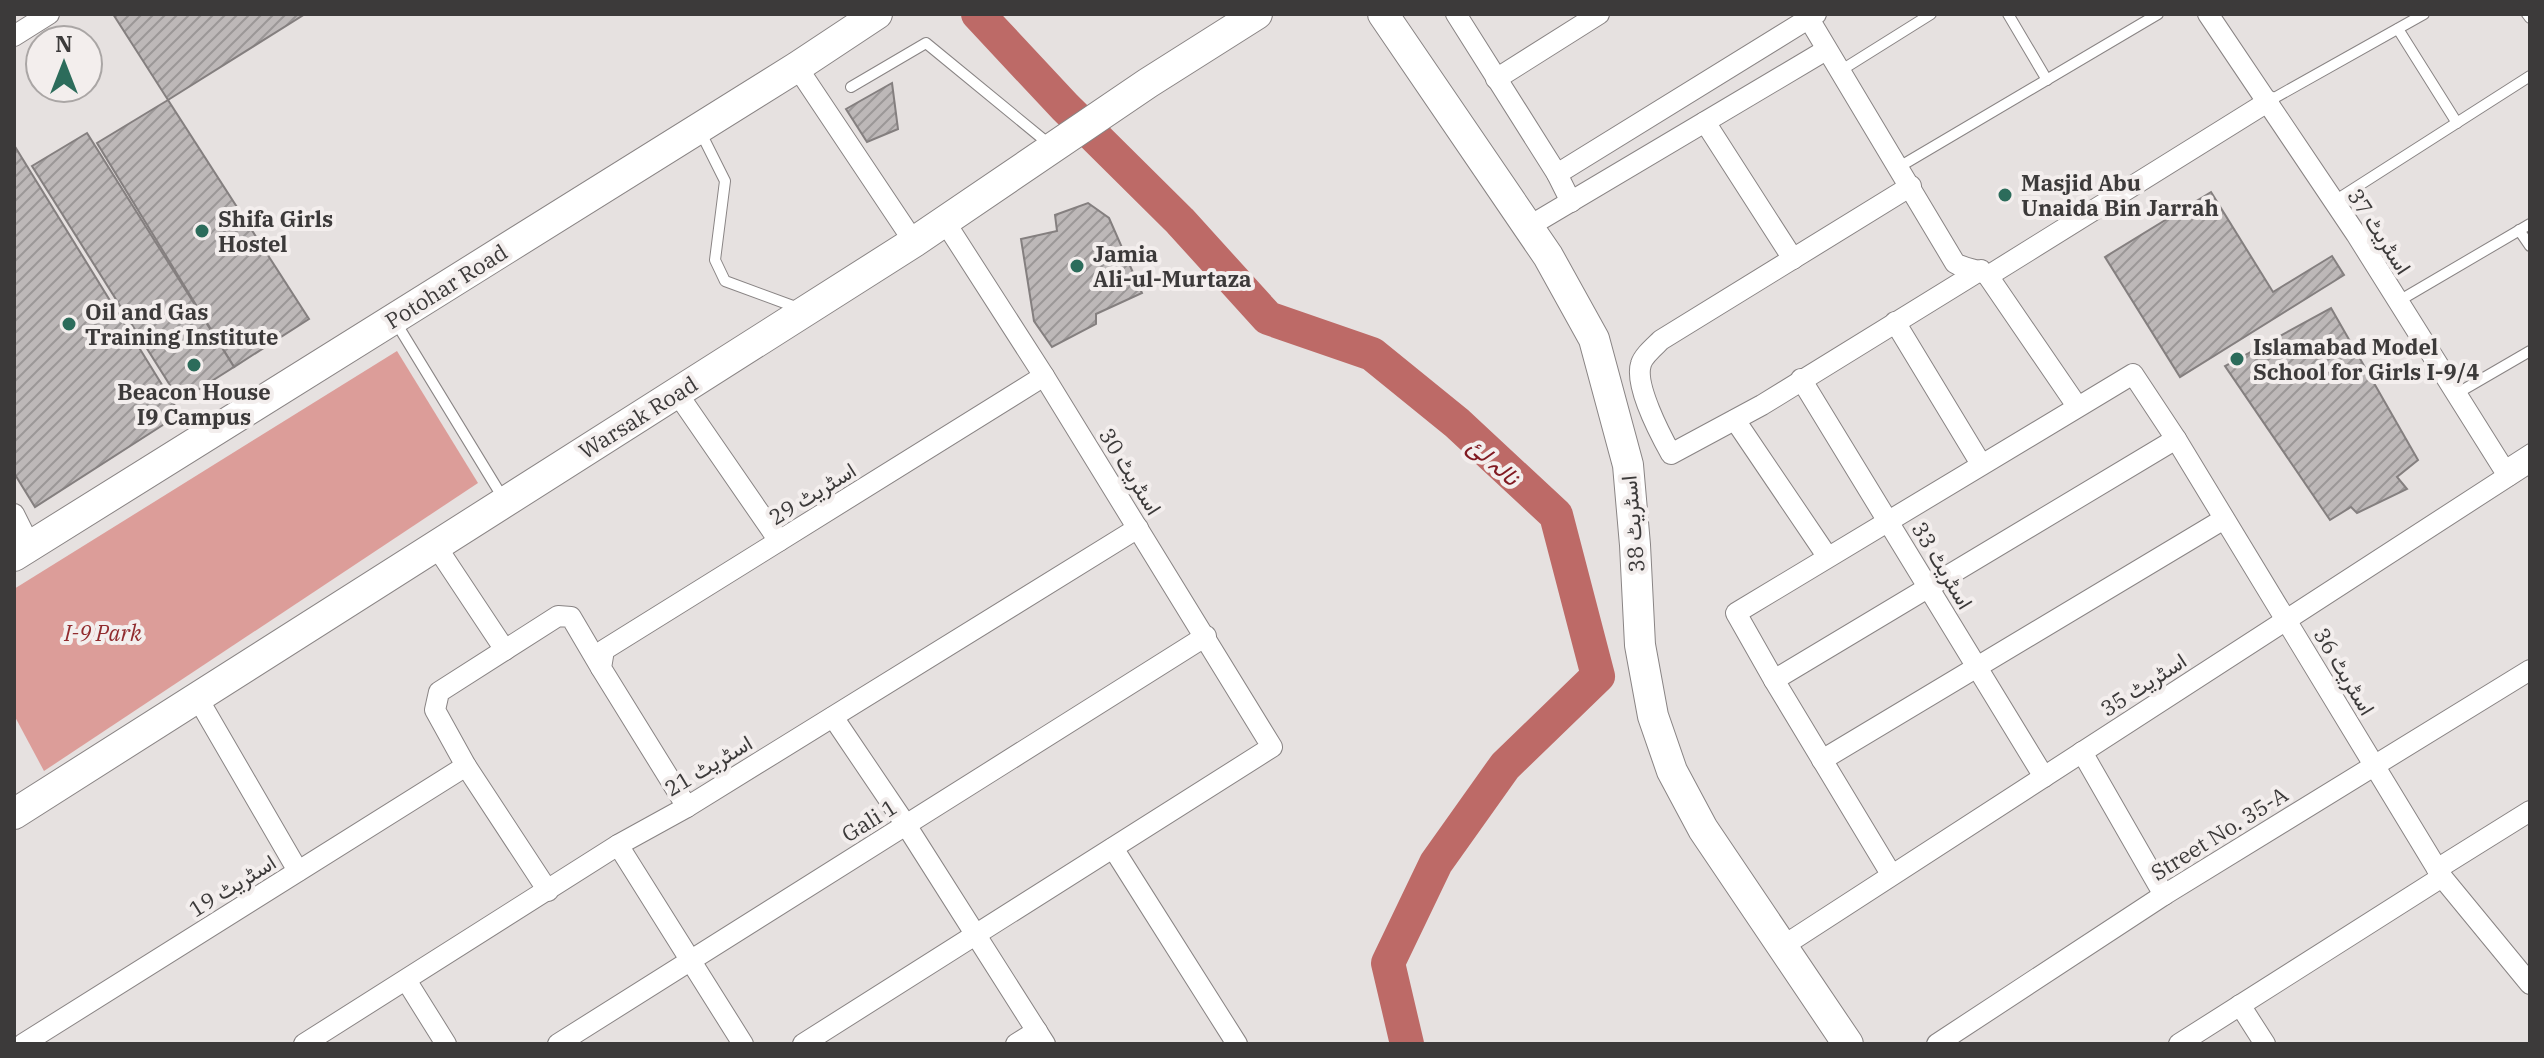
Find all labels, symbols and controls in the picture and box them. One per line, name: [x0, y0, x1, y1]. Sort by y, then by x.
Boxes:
north arrow: [24, 24, 104, 104]
text: N: [55, 29, 73, 58]
place label: Masjid Abu Unaida Bin Jarrah: [2021, 168, 2219, 222]
street label: اسٹریٹ 37: [2341, 182, 2419, 280]
marker: Masjid Abu Unaida Bin Jarrah: [1996, 186, 2014, 204]
place label: Shifa Girls Hostel: [218, 204, 333, 258]
marker: Shifa Girls Hostel: [193, 222, 211, 240]
street label: Potohar Road: [379, 237, 513, 335]
place label: Jamia Ali-ul-Murtaza: [1093, 239, 1252, 293]
marker: Jamia Ali-ul-Murtaza: [1068, 257, 1086, 275]
place label: Oil and Gas Training Institute: [85, 297, 278, 351]
marker: Oil and Gas Training Institute: [60, 315, 78, 333]
place label: Islamabad Model School for Girls I-9/4: [2253, 332, 2479, 386]
marker: Islamabad Model School for Girls I-9/4: [2228, 350, 2246, 368]
marker: Beacon House I9 Campus: [185, 356, 203, 374]
street label: Warsak Road: [573, 369, 703, 465]
place label: Beacon House I9 Campus: [117, 377, 271, 431]
street label: اسٹریٹ 30: [1093, 422, 1169, 520]
water label: نالہ لئ: [1461, 430, 1528, 493]
street label: اسٹریٹ 29: [763, 455, 861, 531]
street label: اسٹریٹ 38: [1613, 474, 1651, 574]
street label: اسٹریٹ 33: [1906, 516, 1980, 614]
park label: I-9 Park: [63, 618, 142, 647]
street label: اسٹریٹ 36: [2308, 622, 2382, 720]
street label: اسٹریٹ 35: [2094, 645, 2192, 723]
street label: اسٹریٹ 21: [659, 728, 757, 802]
street label: Street No. 35-A: [2145, 779, 2293, 887]
street label: Gali 1: [836, 792, 902, 848]
street label: اسٹریٹ 19: [183, 847, 281, 923]

